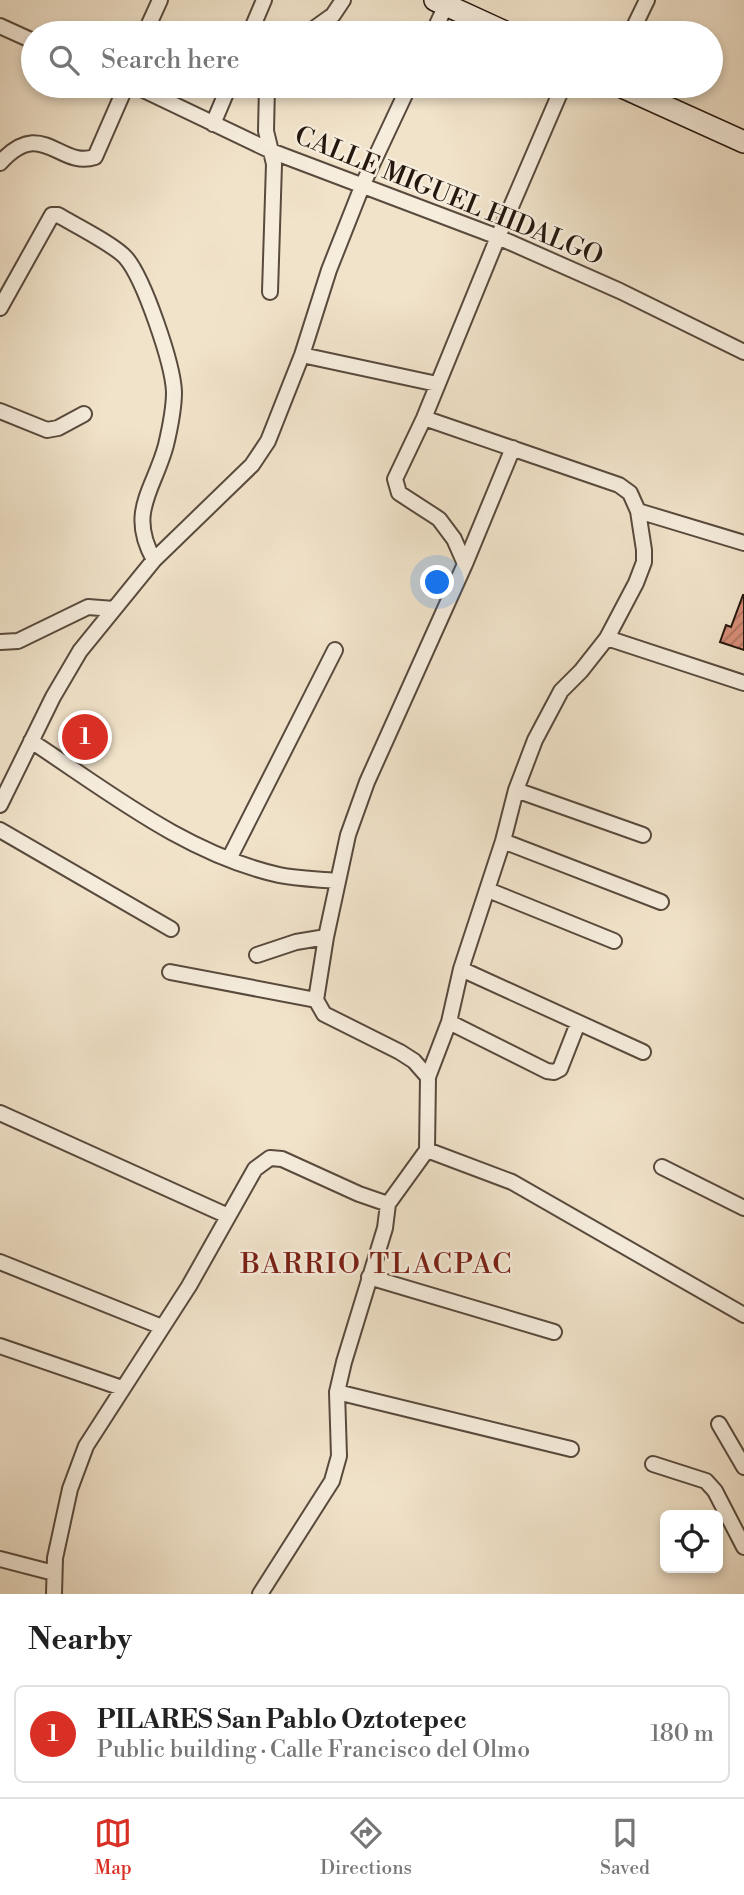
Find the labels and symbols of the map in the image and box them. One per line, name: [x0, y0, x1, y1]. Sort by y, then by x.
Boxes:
street label: CALLE MIGUEL HIDALGO: [290, 119, 608, 273]
your location: [420, 565, 454, 599]
pin: 1: [62, 711, 108, 763]
district label: BARRIO TLACPAC: [240, 1247, 513, 1282]

